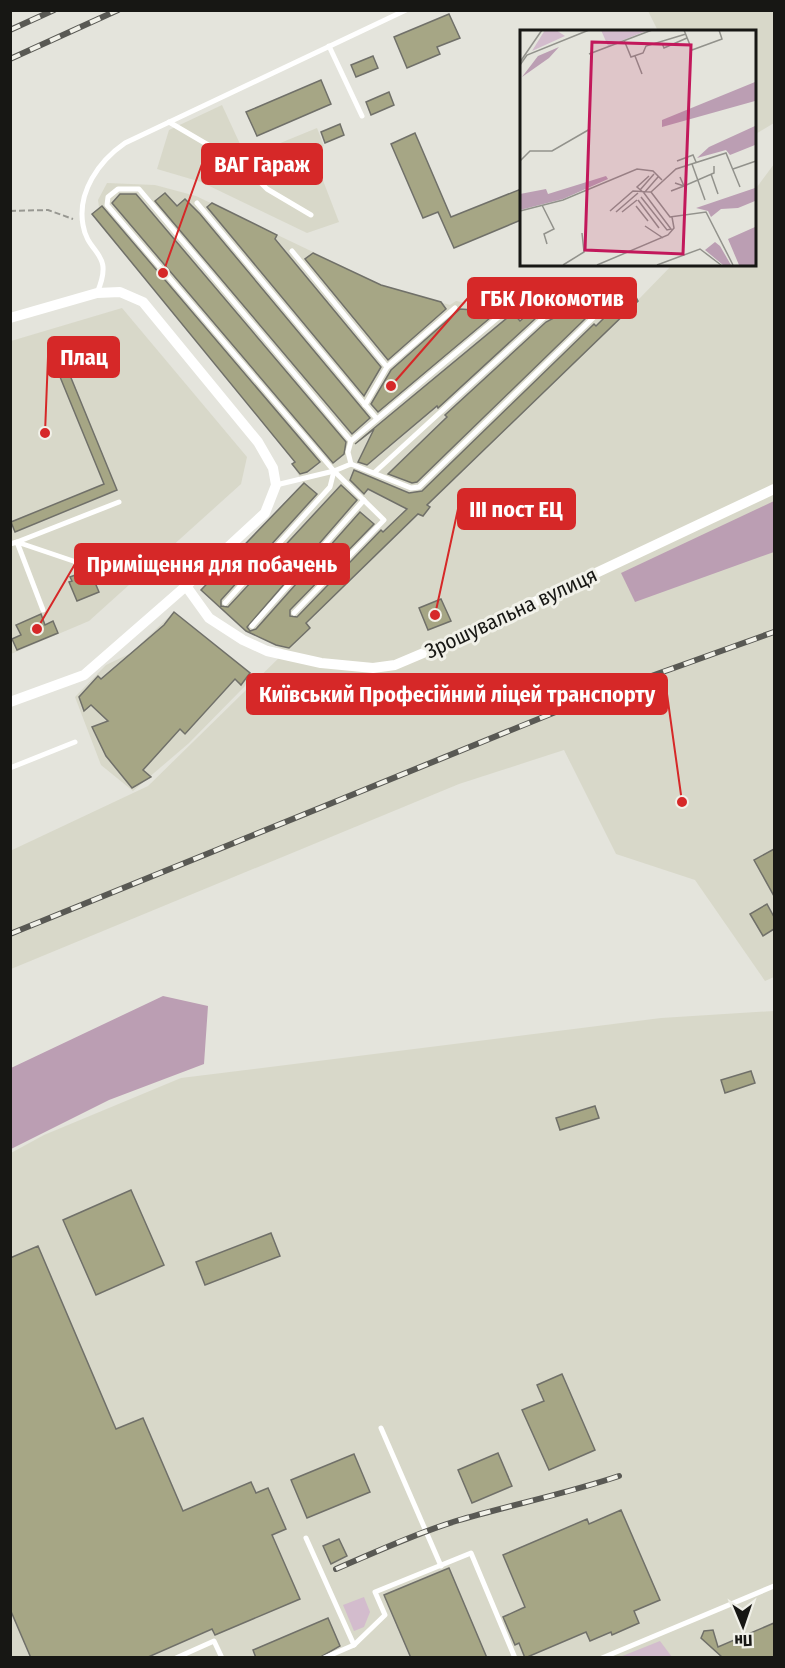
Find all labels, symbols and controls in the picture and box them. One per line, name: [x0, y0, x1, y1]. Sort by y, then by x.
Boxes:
inset map: [520, 30, 755, 266]
callout: ВАГ Гараж: [202, 144, 322, 184]
text: ВАГ Гараж: [214, 151, 311, 178]
callout: ГБК Локомотив: [468, 278, 636, 318]
text: ГБК Локомотив: [480, 285, 624, 312]
callout: Плац: [48, 337, 119, 377]
text: Плац: [60, 344, 108, 371]
callout: III пост ЕЦ: [458, 489, 575, 529]
text: III пост ЕЦ: [469, 496, 563, 523]
callout: Приміщення для побачень: [75, 544, 349, 584]
text: Приміщення для побачень: [87, 551, 338, 578]
street label: Зрошувальна вулиця: [421, 562, 601, 664]
callout: Київський Професійний ліцей транспорту: [247, 674, 667, 714]
text: Київський Професійний ліцей транспорту: [259, 681, 656, 708]
north arrow: [713, 1596, 773, 1656]
text: Пн: [734, 1631, 753, 1650]

